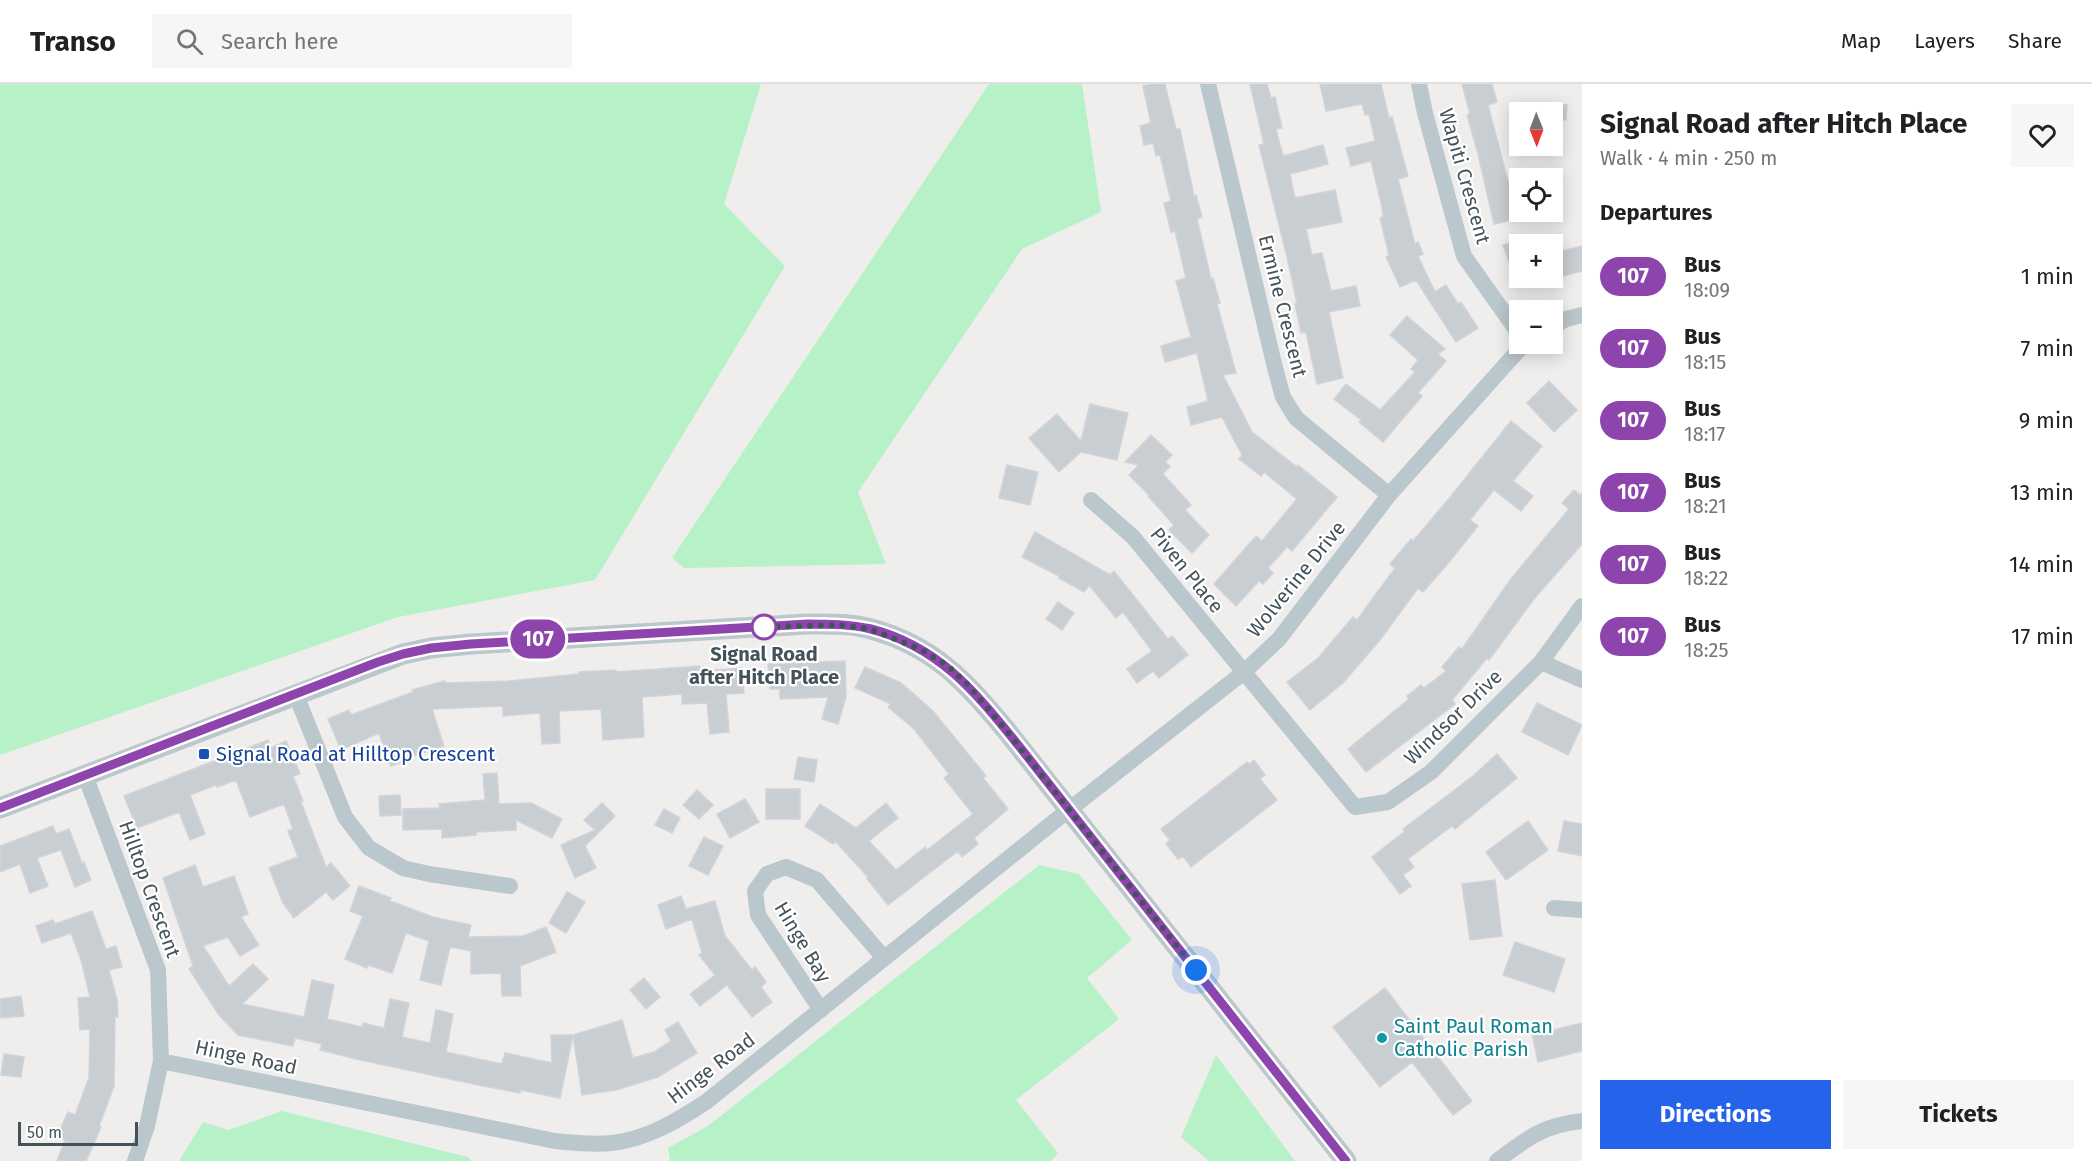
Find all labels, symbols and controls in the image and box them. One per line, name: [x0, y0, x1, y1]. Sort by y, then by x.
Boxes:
search box: [152, 14, 572, 68]
text: Transo: [30, 25, 116, 58]
icon: search: [173, 25, 206, 58]
text: Search here: [221, 28, 338, 55]
text: Map: [1841, 28, 1881, 54]
text: Layers: [1914, 28, 1975, 54]
text: Share: [2008, 28, 2062, 54]
north arrow: [1509, 102, 1563, 156]
map controls: [1509, 102, 1563, 354]
button: heart: [2011, 104, 2074, 167]
street label: Wapiti Crescent: [1434, 106, 1496, 247]
text: Signal Road after Hitch Place: [1600, 107, 1968, 140]
text: Walk · 4 min · 250 m: [1600, 146, 1777, 170]
button: locate: [1509, 168, 1563, 222]
text: Departures: [1600, 199, 1712, 226]
street label: Ermine Crescent: [1254, 232, 1313, 381]
button: +: [1509, 234, 1563, 288]
text: Bus: [1684, 251, 1721, 278]
text: 107: [1617, 263, 1649, 289]
text: 1 min: [2021, 263, 2074, 290]
text: 18:09: [1684, 278, 1730, 302]
button: −: [1509, 300, 1563, 354]
text: Bus: [1684, 323, 1721, 350]
text: 107: [1617, 335, 1649, 361]
text: 7 min: [2020, 335, 2074, 362]
text: 18:15: [1684, 350, 1726, 374]
text: Bus: [1684, 395, 1721, 422]
text: 107: [1617, 407, 1649, 433]
text: 9 min: [2019, 407, 2074, 434]
text: 18:17: [1684, 422, 1725, 446]
text: Bus: [1684, 467, 1721, 494]
text: 107: [1617, 479, 1649, 505]
text: 13 min: [2010, 479, 2074, 506]
text: 18:21: [1684, 494, 1727, 518]
street label: Wolverine Drive: [1242, 516, 1350, 642]
street label: Piven Place: [1145, 522, 1229, 618]
text: Bus: [1684, 539, 1721, 566]
text: 107: [1617, 551, 1649, 577]
text: 14 min: [2009, 551, 2074, 578]
text: 18:22: [1684, 566, 1728, 590]
text: Bus: [1684, 611, 1721, 638]
marker: Signal Road after Hitch Place: [751, 614, 777, 640]
line badge: 107: [504, 620, 572, 658]
text: 107: [1617, 623, 1649, 649]
text: 17 min: [2011, 623, 2074, 650]
text: 107: [522, 626, 554, 652]
text: 18:25: [1684, 638, 1728, 662]
place label: Signal Road after Hitch Place: [689, 642, 839, 689]
street label: Windsor Drive: [1399, 664, 1507, 770]
place label: Signal Road at Hilltop Crescent: [216, 742, 496, 766]
marker: Signal Road at Hilltop Crescent: [197, 747, 211, 761]
street label: Hilltop Crescent: [114, 817, 186, 961]
street label: Hinge Bay: [770, 897, 836, 987]
your location: [1181, 955, 1211, 985]
place label: Saint Paul Roman Catholic Parish: [1394, 1014, 1553, 1061]
street label: Hinge Road: [662, 1027, 760, 1109]
marker: Saint Paul Roman Catholic Parish: [1375, 1031, 1389, 1045]
street label: Hinge Road: [193, 1035, 299, 1079]
button: Directions: [1600, 1080, 1831, 1149]
button: Tickets: [1843, 1080, 2074, 1149]
scale bar: [18, 1119, 138, 1146]
text: 50 m: [27, 1123, 62, 1142]

